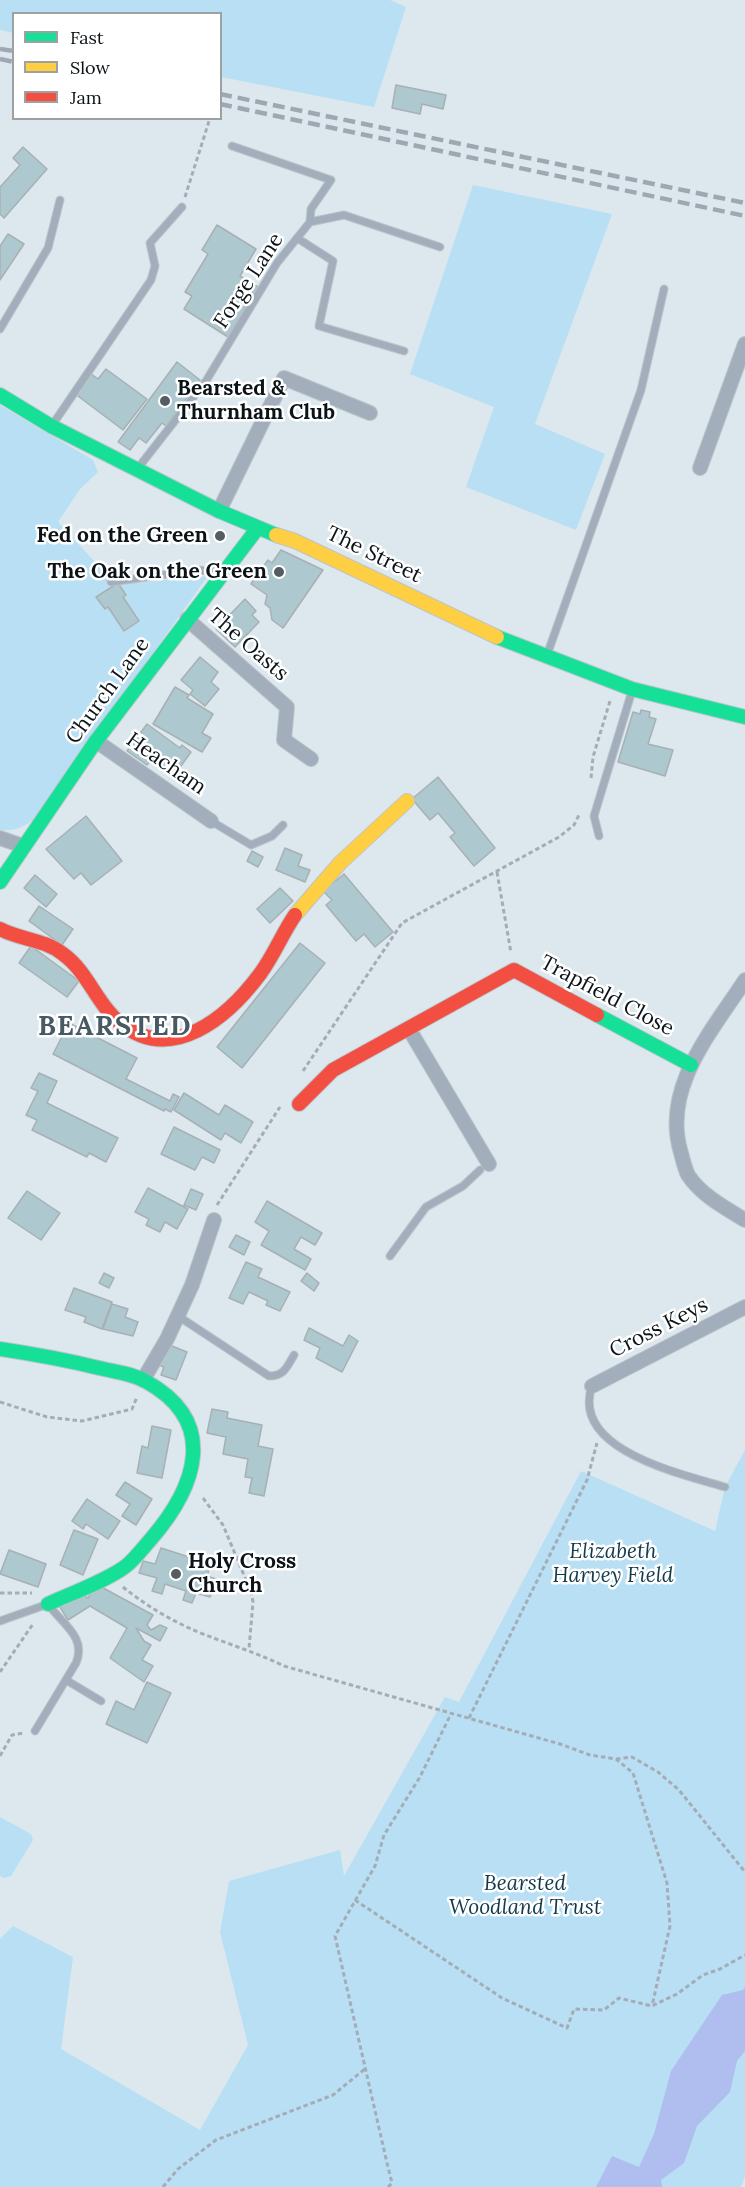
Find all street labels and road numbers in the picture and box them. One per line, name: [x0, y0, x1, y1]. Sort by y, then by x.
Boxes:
street label: Forge Lane: [209, 229, 289, 333]
street label: The Street: [322, 521, 426, 589]
street label: The Oasts: [203, 603, 293, 687]
street label: Church Lane: [61, 633, 155, 749]
street label: Heacham: [121, 727, 211, 801]
street label: Trapfield Close: [536, 950, 678, 1042]
street label: Cross Keys: [606, 1292, 712, 1364]

